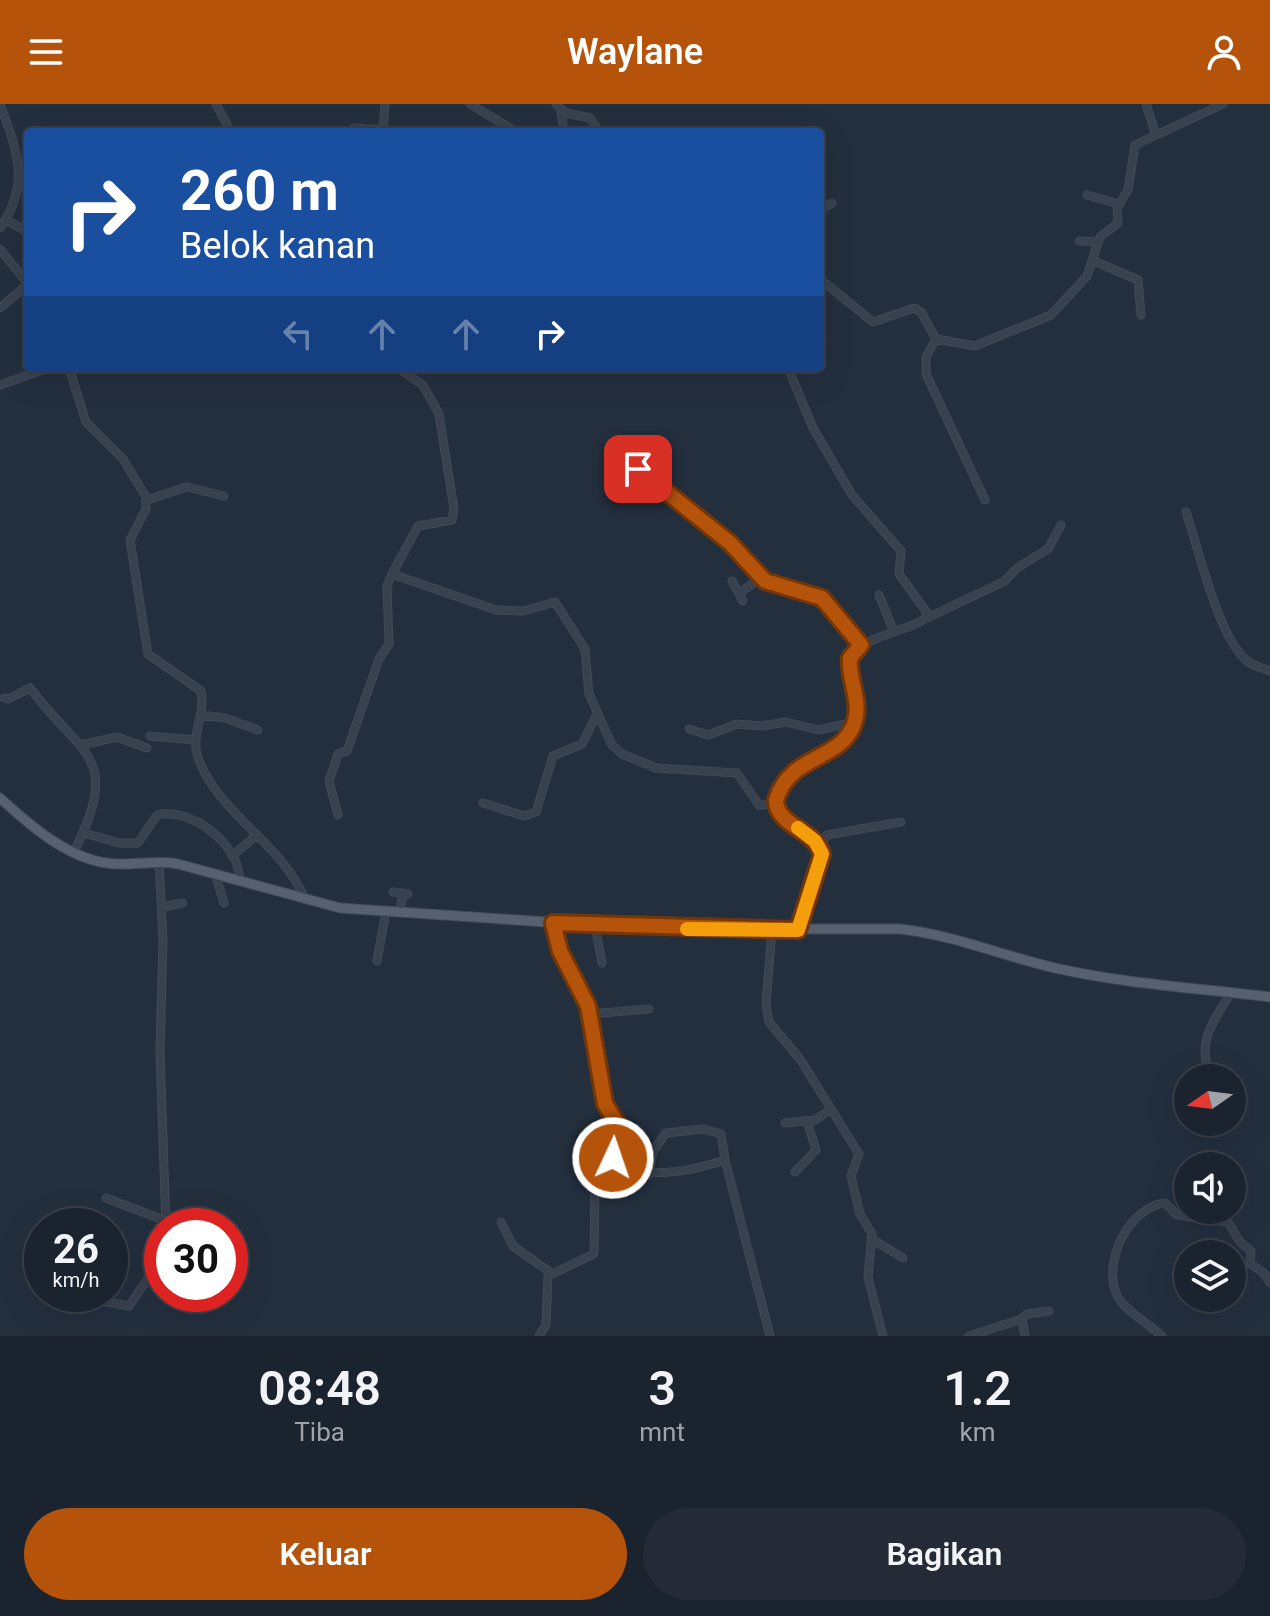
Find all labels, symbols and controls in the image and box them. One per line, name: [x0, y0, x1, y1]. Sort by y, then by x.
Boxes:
icon: menu: [24, 30, 68, 74]
icon: person: [1202, 30, 1246, 74]
text: Waylane: [567, 31, 703, 73]
text: 260 m: [180, 158, 339, 224]
icon: right: [48, 160, 152, 264]
text: Belok kanan: [180, 225, 375, 267]
icon: left: [276, 312, 320, 356]
icon: ahead: [360, 312, 404, 356]
icon: ahead: [444, 312, 488, 356]
icon: right: [528, 312, 572, 356]
pin: [604, 435, 672, 503]
icon: arrive: [616, 447, 660, 491]
north arrow: [1174, 1064, 1246, 1136]
map controls: [1174, 1064, 1246, 1312]
position arrow: [571, 1116, 655, 1200]
button: sound: [1174, 1152, 1246, 1224]
speed limit sign: 30: [144, 1208, 248, 1312]
text: 26: [53, 1226, 99, 1273]
button: layers: [1174, 1240, 1246, 1312]
text: km/h: [53, 1268, 99, 1292]
text: 08:48: [258, 1360, 381, 1417]
text: 3: [648, 1360, 676, 1417]
text: 1.2: [943, 1360, 1012, 1417]
text: Tiba: [294, 1417, 345, 1447]
text: mnt: [639, 1417, 685, 1447]
text: km: [959, 1417, 995, 1447]
button: Keluar: [24, 1508, 627, 1600]
button: Bagikan: [643, 1508, 1246, 1600]

